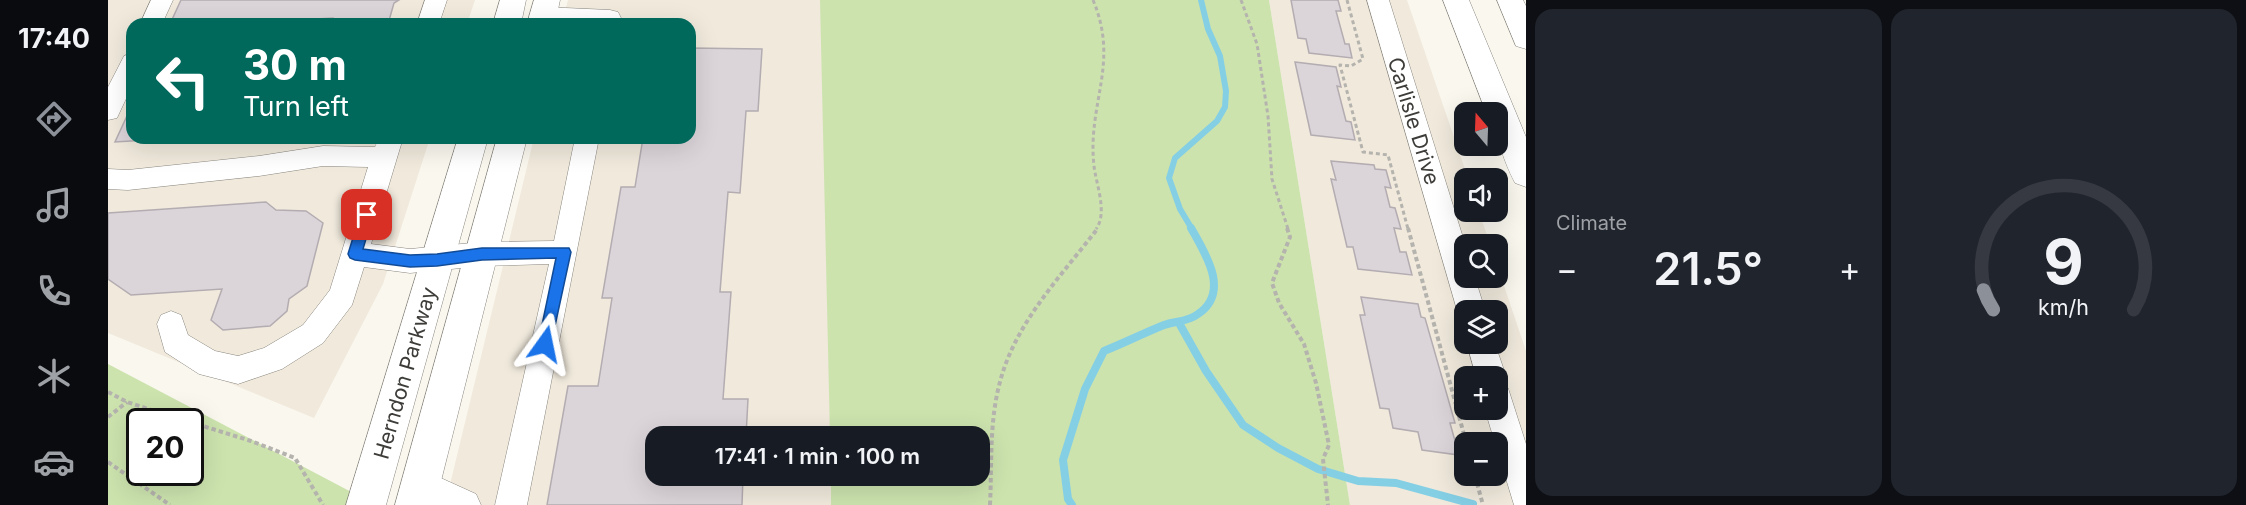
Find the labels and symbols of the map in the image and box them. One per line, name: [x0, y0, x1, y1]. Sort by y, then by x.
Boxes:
street label: Carlisle Drive: [1383, 54, 1445, 188]
north arrow: [1454, 102, 1508, 156]
pin: [341, 189, 392, 240]
street label: Herndon Parkway: [368, 284, 442, 462]
position arrow: [513, 312, 577, 376]
speed limit sign: 20: [126, 408, 204, 486]

